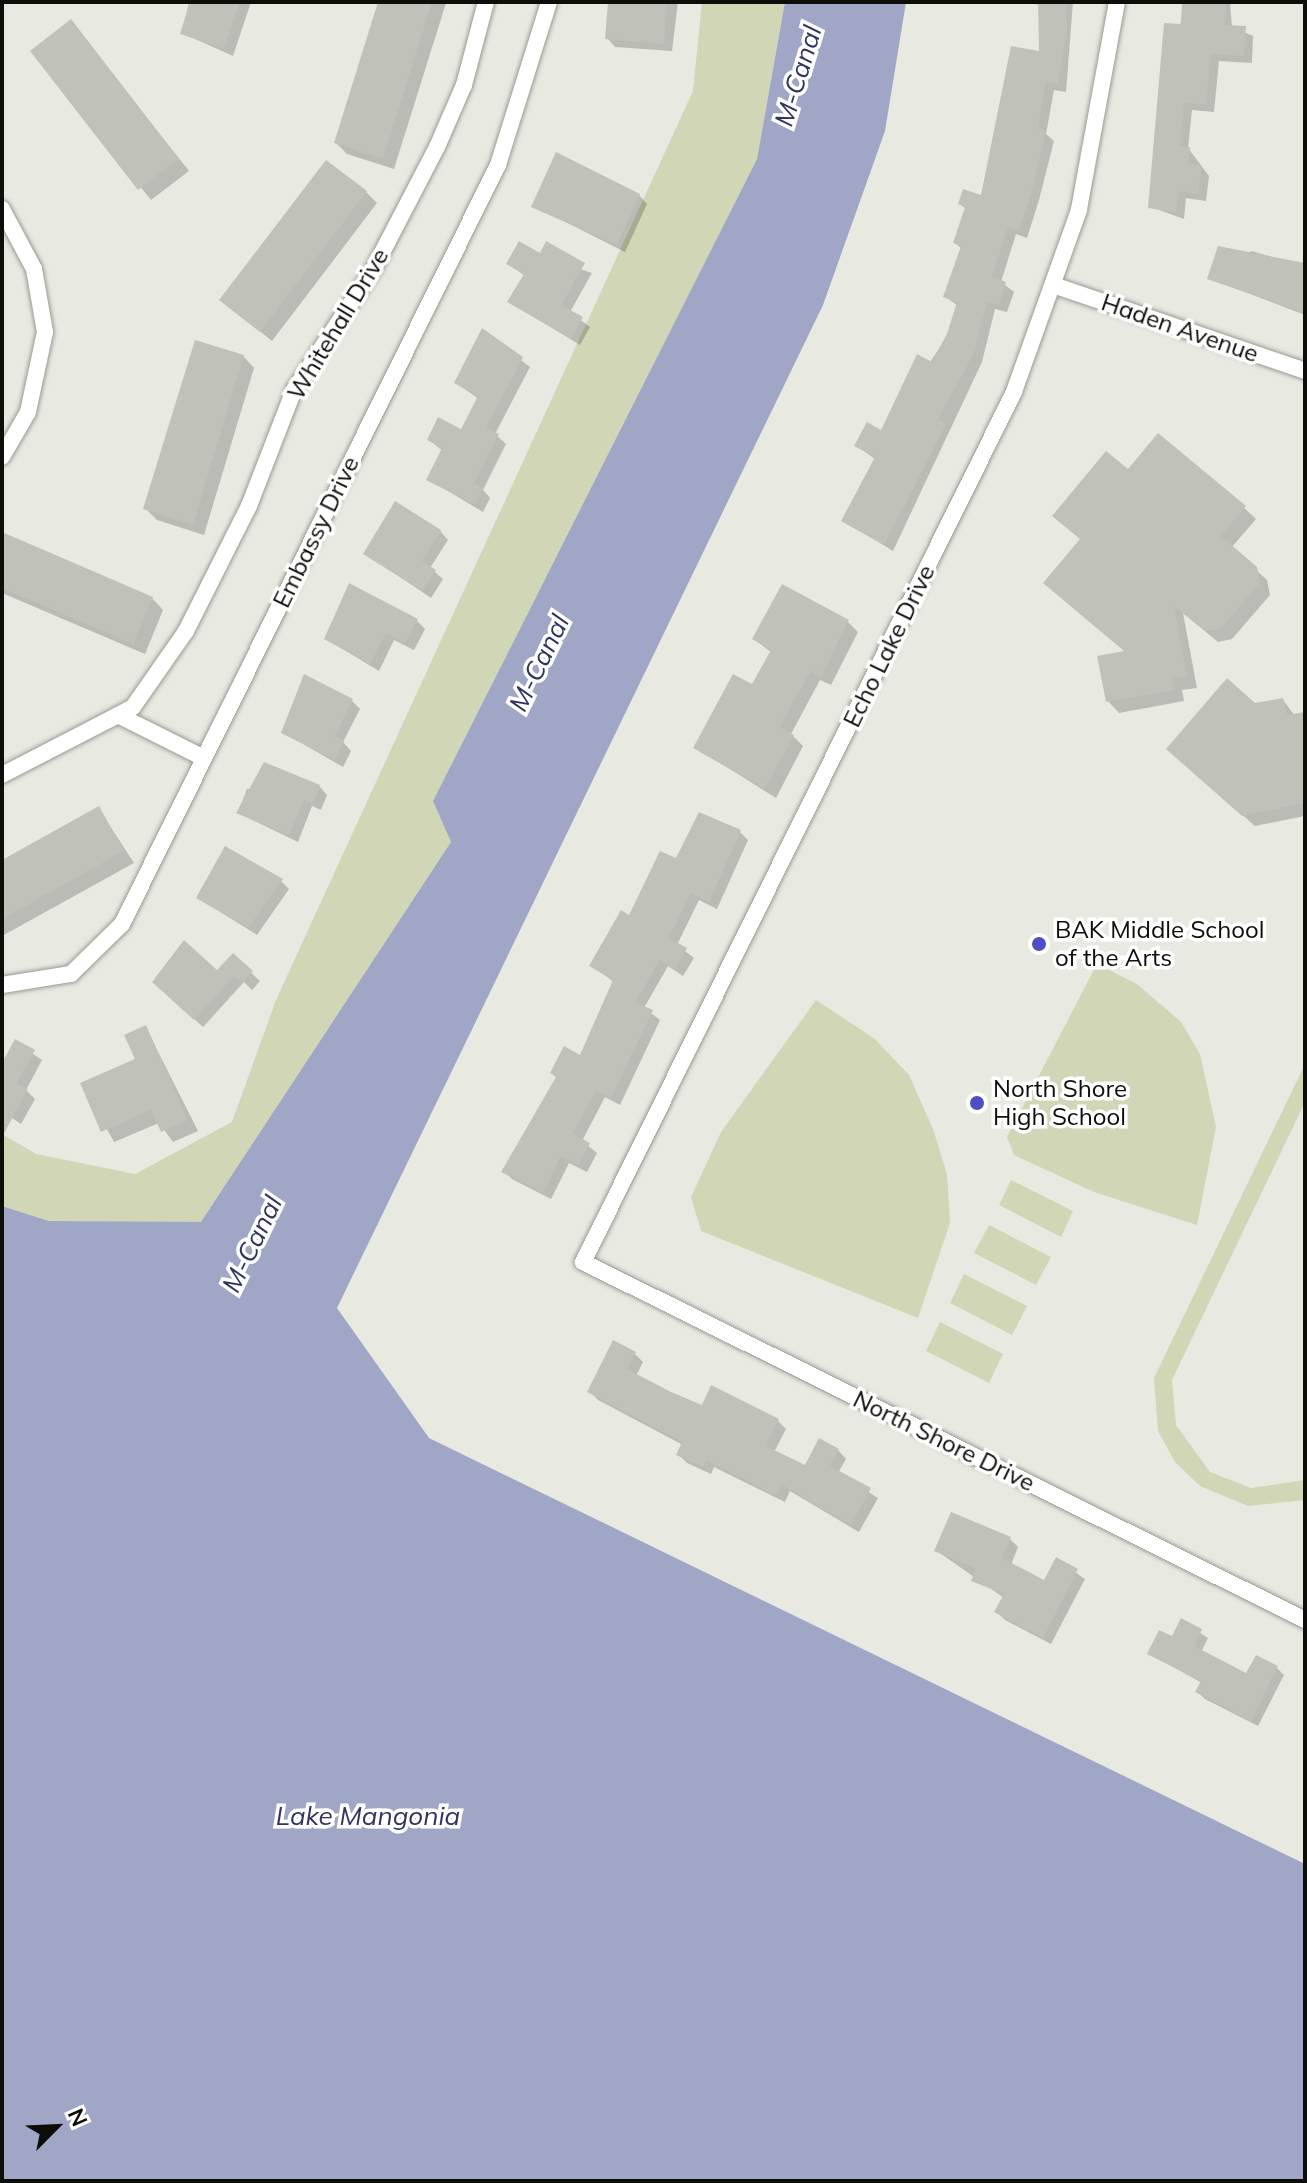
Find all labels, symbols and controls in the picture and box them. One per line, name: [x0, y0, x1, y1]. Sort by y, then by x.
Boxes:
water label: M-Canal: [768, 22, 828, 130]
street label: Whitehall Drive: [281, 243, 395, 405]
street label: Haden Avenue: [1098, 288, 1262, 368]
street label: Embassy Drive: [267, 452, 365, 612]
street label: Echo Lake Drive: [837, 560, 941, 732]
water label: M-Canal: [502, 610, 576, 716]
place label: BAK Middle School of the Arts: [1055, 916, 1264, 972]
marker: BAK Middle School of the Arts: [1030, 935, 1048, 953]
place label: North Shore High School: [993, 1075, 1127, 1131]
marker: North Shore High School: [968, 1094, 986, 1112]
water label: M-Canal: [215, 1191, 289, 1297]
street label: North Shore Drive: [849, 1385, 1039, 1497]
water label: Lake Mangonia: [276, 1800, 460, 1832]
north arrow: [16, 2087, 96, 2167]
text: N: [62, 2104, 94, 2131]

